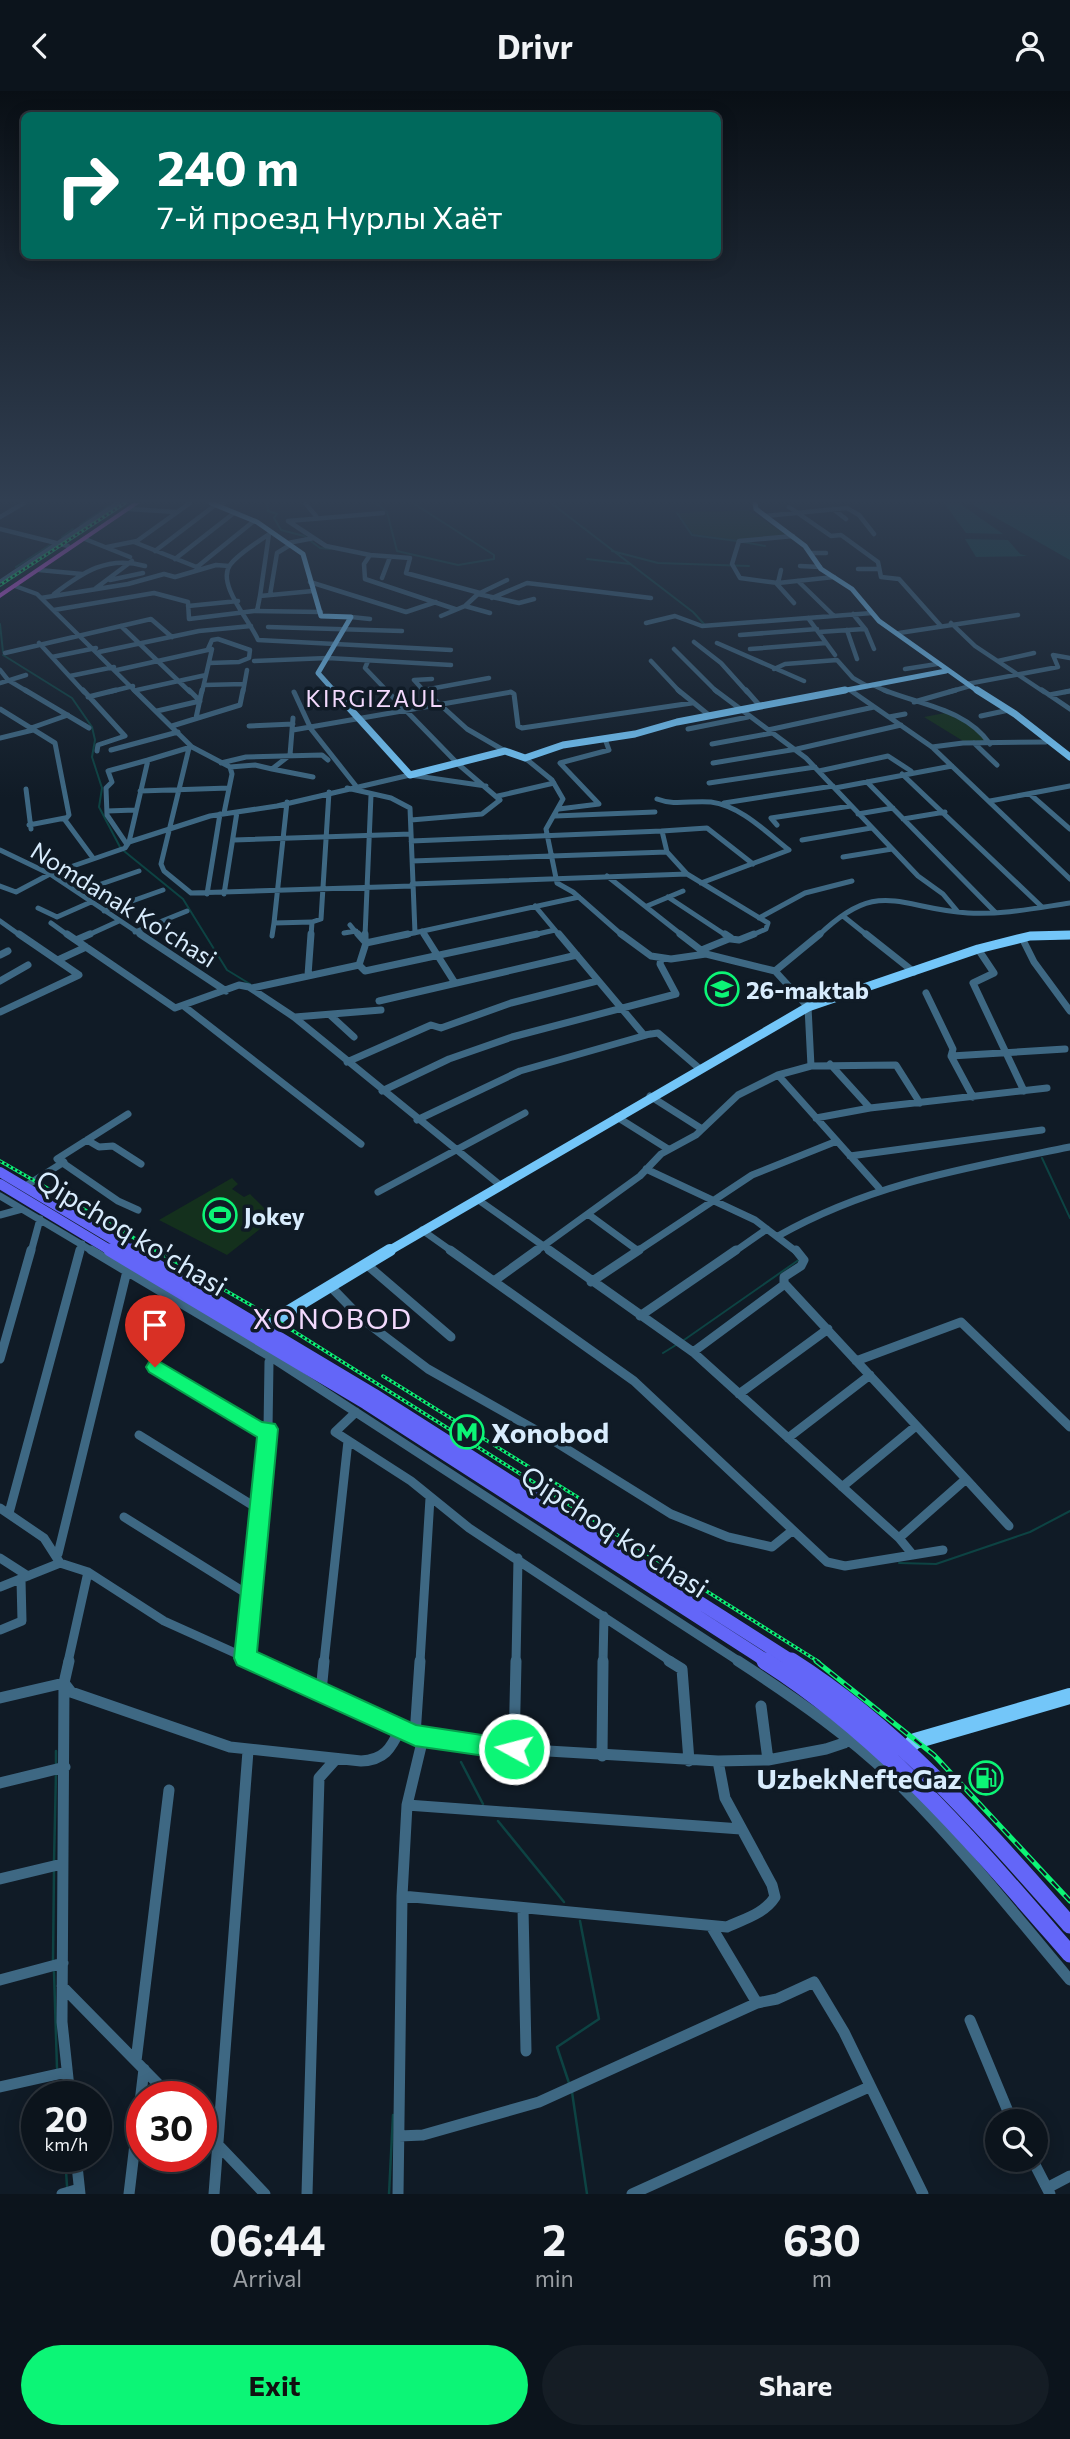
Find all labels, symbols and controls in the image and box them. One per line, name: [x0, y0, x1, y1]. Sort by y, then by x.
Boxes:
text: Drivr: [497, 26, 573, 66]
icon: back: [21, 27, 59, 65]
icon: person: [1011, 27, 1049, 65]
text: 240 m: [157, 136, 299, 196]
icon: right: [42, 140, 133, 231]
text: 7-й проезд Нурлы Хаёт: [157, 196, 502, 236]
district label: KIRGIZAUL: [306, 684, 444, 712]
street label: Nomdanak Ko'chasi: [26, 835, 222, 973]
school or university icon: 26-maktab: [703, 970, 741, 1008]
place label: 26-maktab: [746, 975, 869, 1004]
street label: Qipchoq ko'chasi: [31, 1162, 233, 1302]
sports icon: Jokey: [201, 1196, 239, 1234]
place label: Jokey: [244, 1201, 305, 1230]
pin: [125, 1295, 185, 1367]
district label: XONOBOD: [253, 1301, 413, 1335]
icon: arrive: [136, 1306, 174, 1344]
metro station icon: Xonobod: [448, 1413, 486, 1451]
place label: Xonobod: [491, 1415, 609, 1449]
street label: Qipchoq ko'chasi: [515, 1458, 715, 1604]
position arrow: [477, 1712, 551, 1786]
fuel station icon: UzbekNefteGaz: [967, 1759, 1005, 1797]
place label: UzbekNefteGaz: [757, 1761, 962, 1795]
speed limit sign: 30: [126, 2081, 217, 2172]
text: 20: [45, 2096, 88, 2139]
map controls: [985, 2109, 1048, 2172]
button: search: [985, 2109, 1048, 2172]
text: km/h: [45, 2133, 88, 2155]
text: 06:44: [209, 2213, 326, 2265]
text: 2: [542, 2213, 566, 2265]
text: 630: [783, 2213, 861, 2265]
text: Arrival: [233, 2264, 302, 2292]
text: min: [535, 2264, 574, 2292]
text: m: [812, 2264, 832, 2292]
button: Exit: [21, 2345, 528, 2425]
button: Share: [542, 2345, 1049, 2425]

